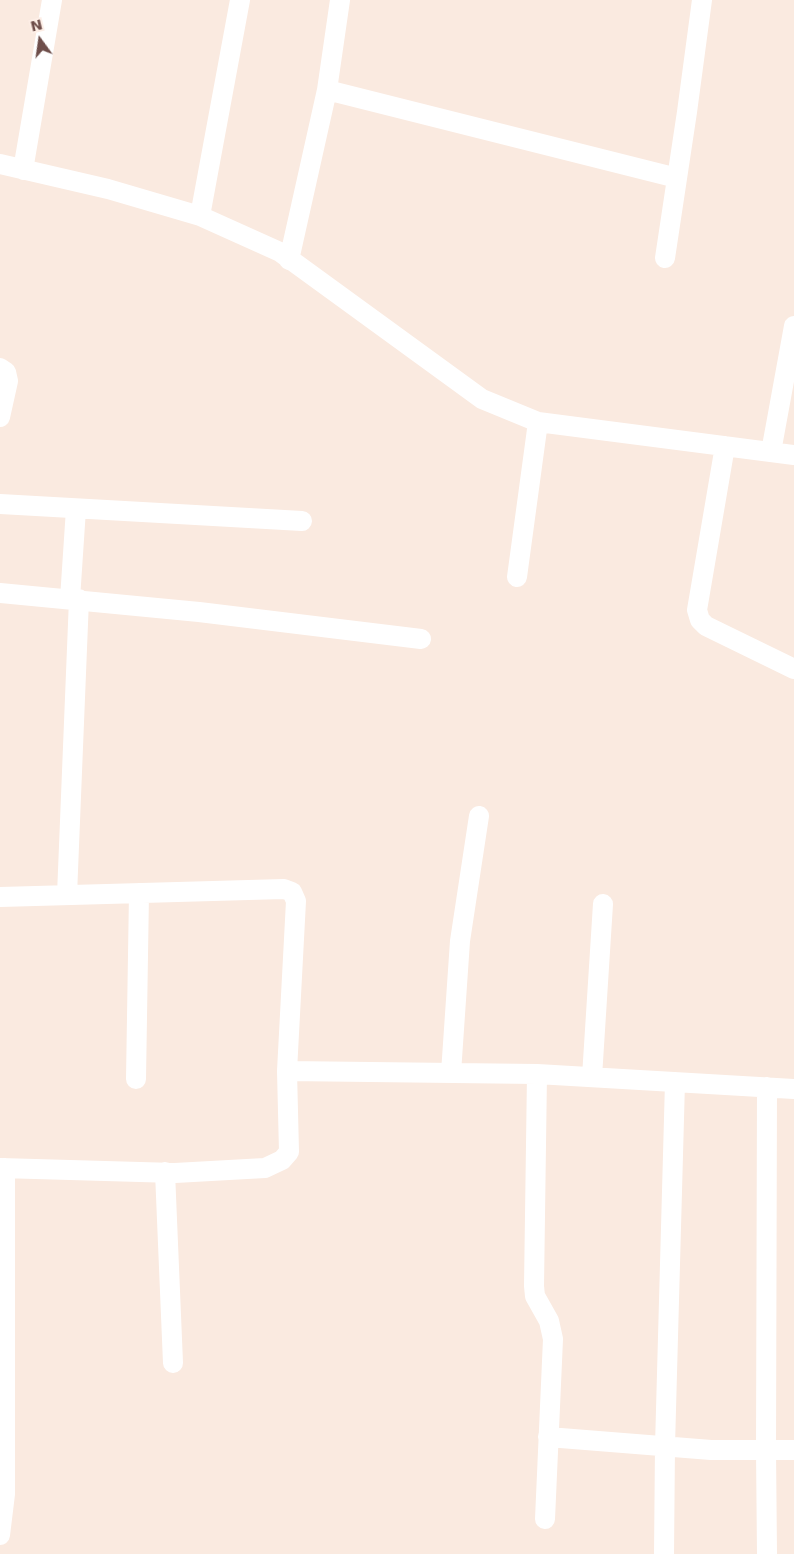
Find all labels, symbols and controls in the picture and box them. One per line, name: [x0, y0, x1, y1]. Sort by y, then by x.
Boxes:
north arrow: [15, 15, 65, 65]
text: N: [29, 16, 44, 35]

